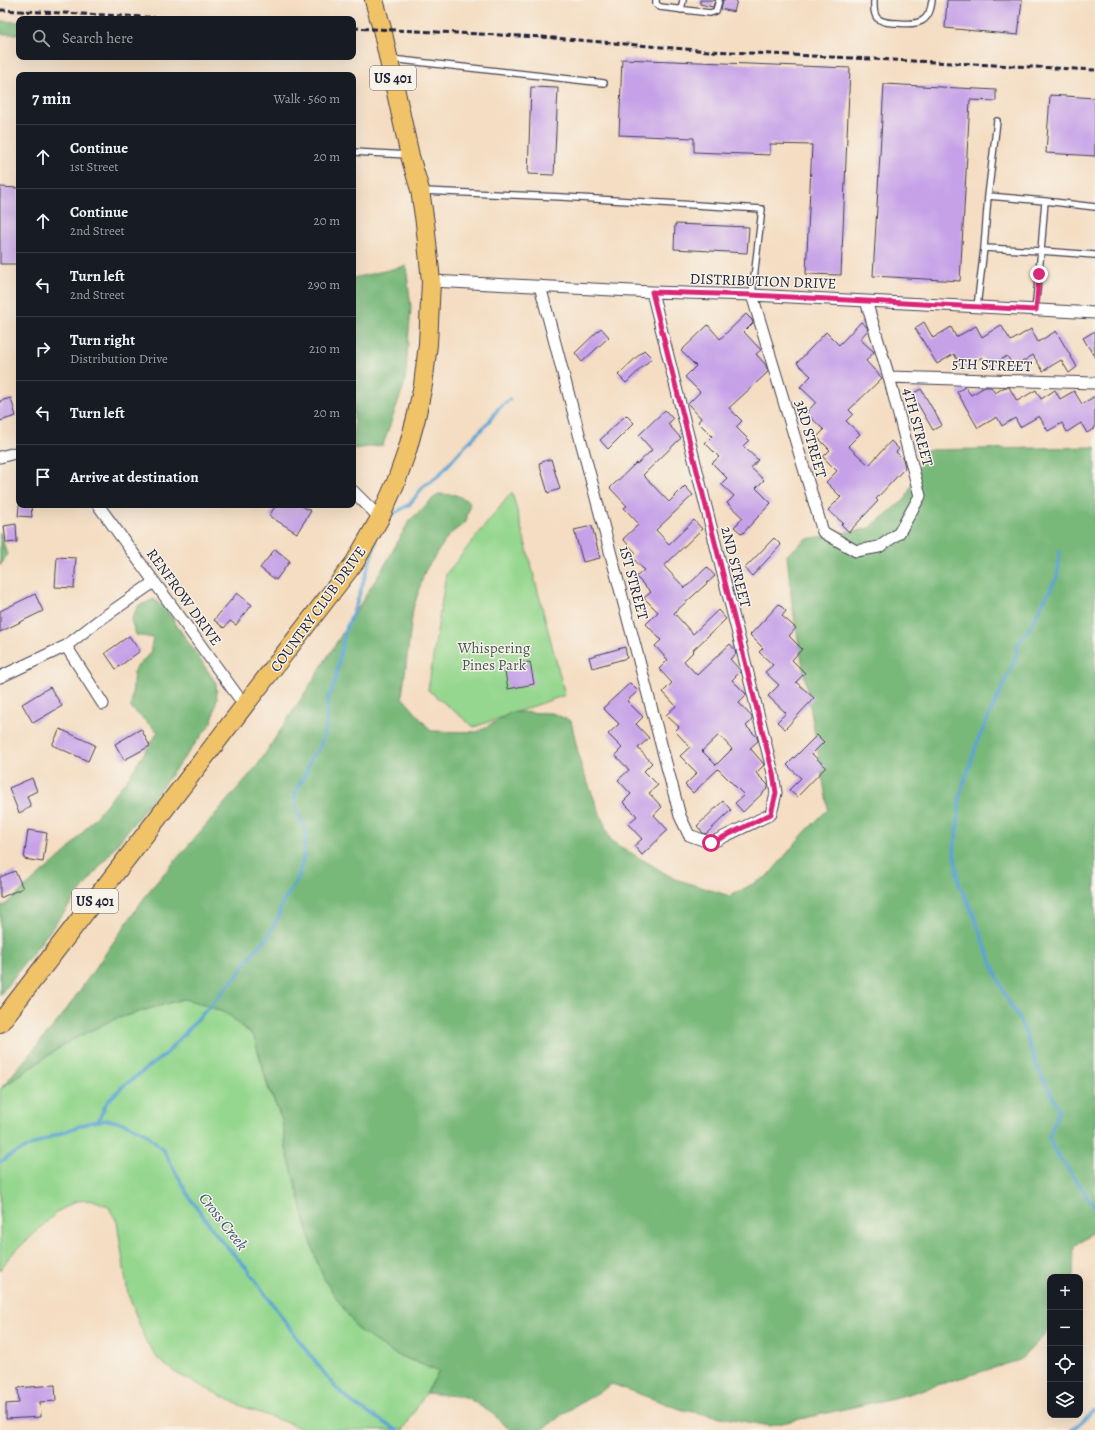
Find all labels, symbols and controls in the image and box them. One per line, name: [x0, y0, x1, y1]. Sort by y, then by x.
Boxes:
search box: [16, 16, 356, 60]
icon: search: [30, 27, 52, 49]
text: Search here: [62, 28, 133, 48]
road number: US 401: [370, 66, 416, 90]
text: 7 min: [32, 87, 71, 110]
text: Walk · 560 m: [274, 90, 340, 107]
text: Continue: [70, 138, 128, 158]
icon: ahead: [32, 146, 54, 168]
text: 20 m: [314, 148, 340, 165]
text: 1st Street: [70, 158, 119, 175]
text: Continue: [70, 202, 128, 222]
icon: ahead: [32, 210, 54, 232]
text: 20 m: [314, 212, 340, 229]
text: 2nd Street: [70, 222, 125, 239]
route end: [1030, 265, 1048, 283]
text: Turn left: [70, 266, 125, 286]
street label: DISTRIBUTION DRIVE: [689, 268, 837, 294]
icon: left: [32, 274, 54, 296]
text: 290 m: [308, 276, 340, 293]
text: 2nd Street: [70, 286, 125, 303]
text: Turn right: [70, 330, 135, 350]
icon: right: [32, 338, 54, 360]
text: 210 m: [309, 340, 340, 357]
text: Distribution Drive: [70, 350, 168, 367]
street label: 5TH STREET: [952, 354, 1033, 376]
street label: 4TH STREET: [898, 386, 938, 469]
street label: 3RD STREET: [790, 398, 832, 481]
icon: left: [32, 402, 54, 424]
text: Turn left: [70, 403, 125, 423]
text: 20 m: [314, 404, 340, 421]
icon: arrive: [32, 466, 54, 488]
text: Arrive at destination: [70, 467, 199, 487]
street label: 2ND STREET: [716, 524, 756, 610]
street label: COUNTRY CLUB DRIVE: [266, 542, 370, 676]
street label: RENFROW DRIVE: [142, 544, 226, 650]
street label: 1ST STREET: [615, 544, 654, 623]
park label: Whispering Pines Park: [457, 638, 531, 675]
route start: [702, 834, 720, 852]
road number: US 401: [72, 889, 118, 913]
water label: Cross Creek: [194, 1188, 253, 1255]
map controls: [1047, 1274, 1083, 1418]
button: +: [1047, 1274, 1083, 1310]
button: −: [1047, 1310, 1083, 1346]
button: locate: [1047, 1346, 1083, 1382]
button: layers: [1047, 1382, 1083, 1418]

